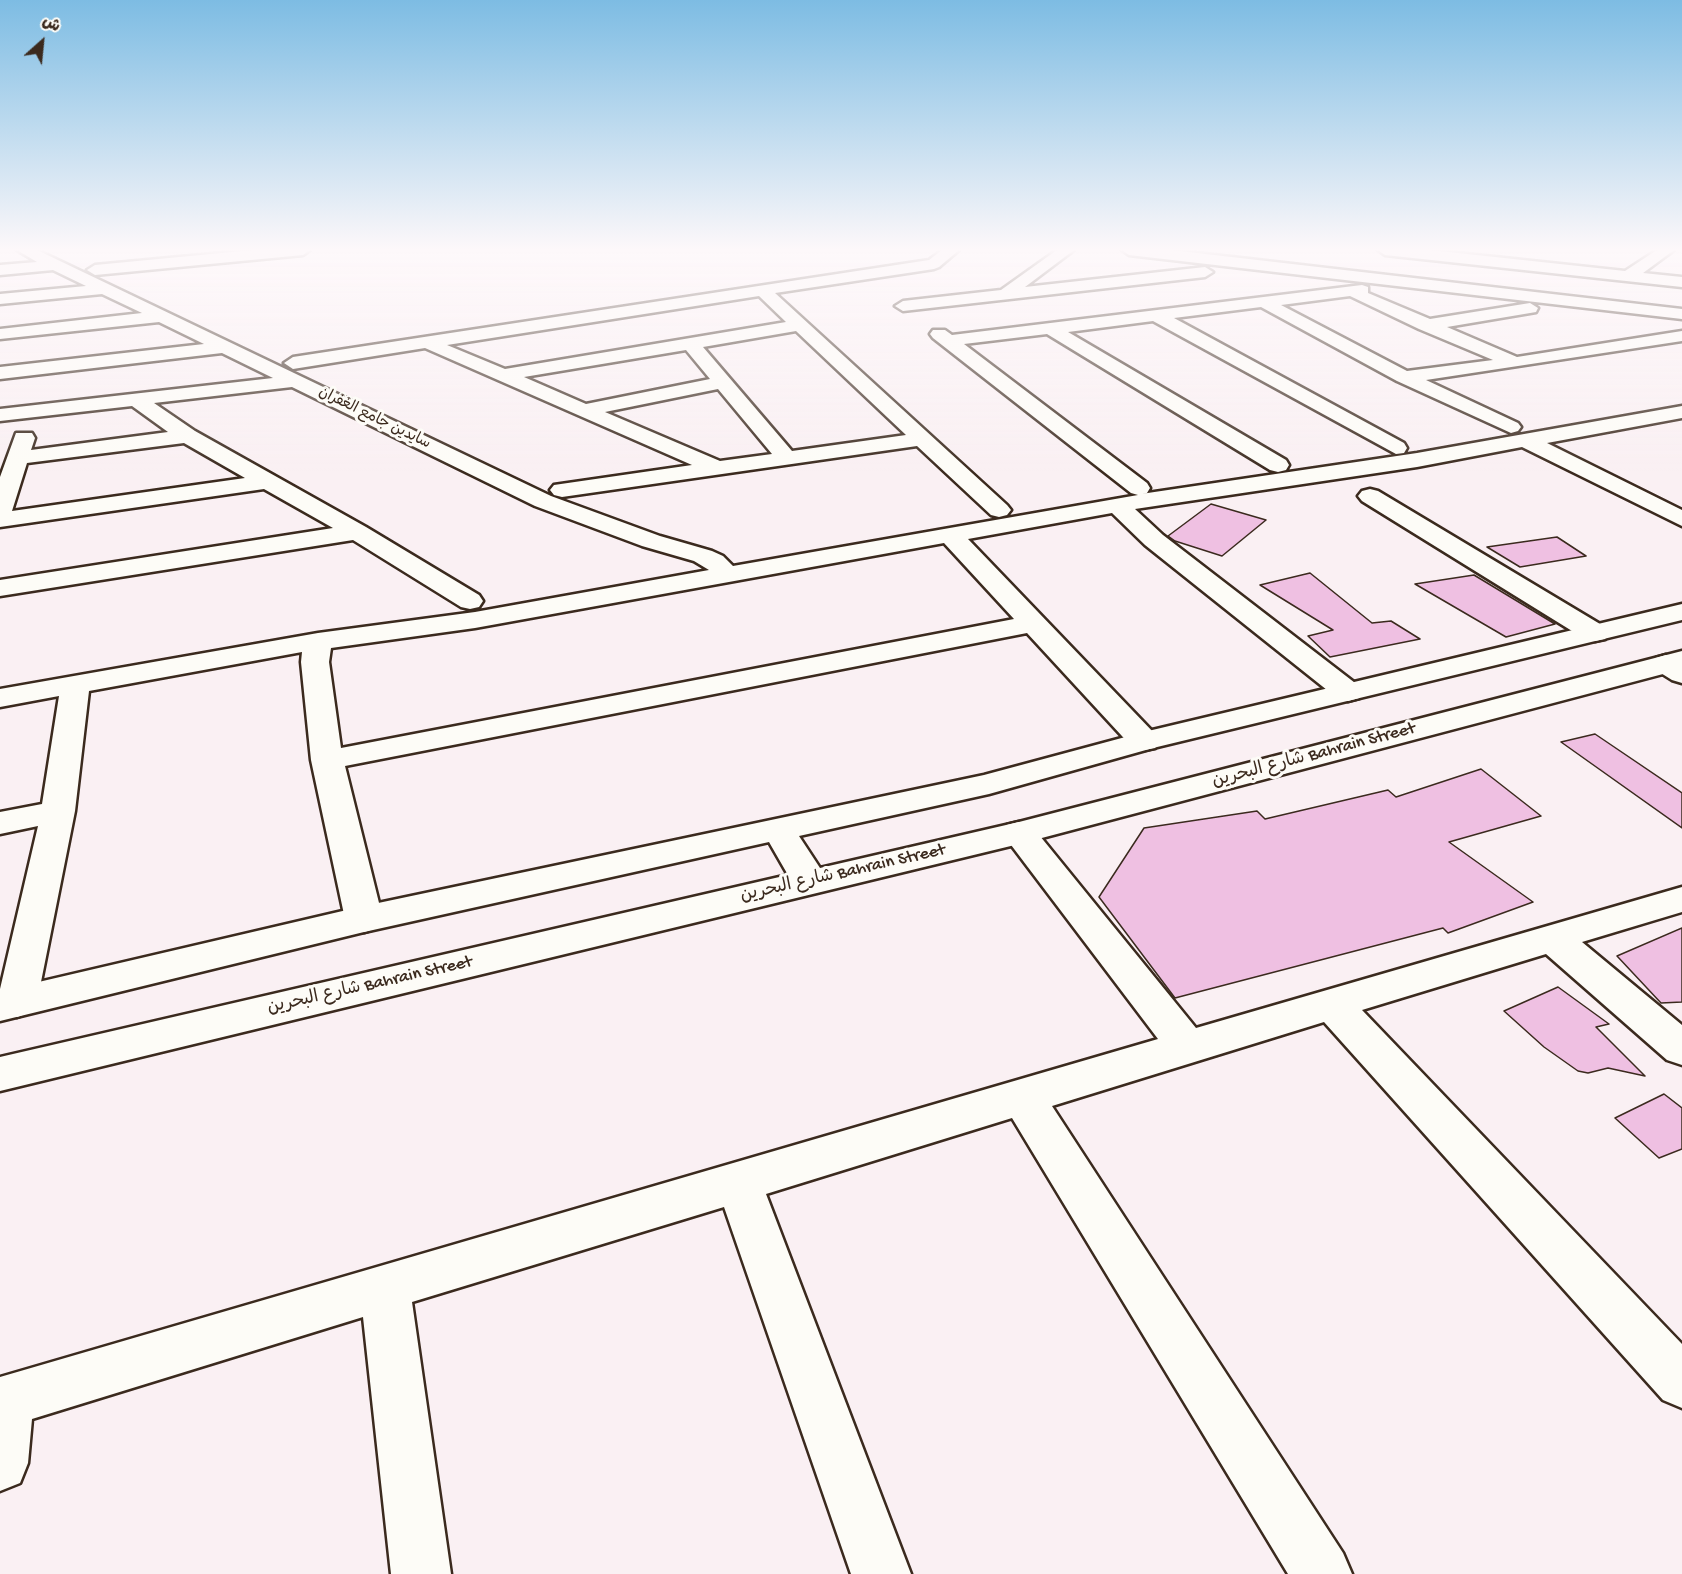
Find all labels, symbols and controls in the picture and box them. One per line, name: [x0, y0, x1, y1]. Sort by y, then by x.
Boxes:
north arrow: [12, 12, 72, 72]
text: ش: [38, 13, 63, 38]
street label: سايدين جامع الغفران: [315, 384, 433, 454]
street label: شارع البحرين Bahrain Street: [1210, 718, 1418, 794]
street label: شارع البحرين Bahrain Street: [739, 840, 947, 908]
street label: شارع البحرين Bahrain Street: [266, 952, 474, 1020]

